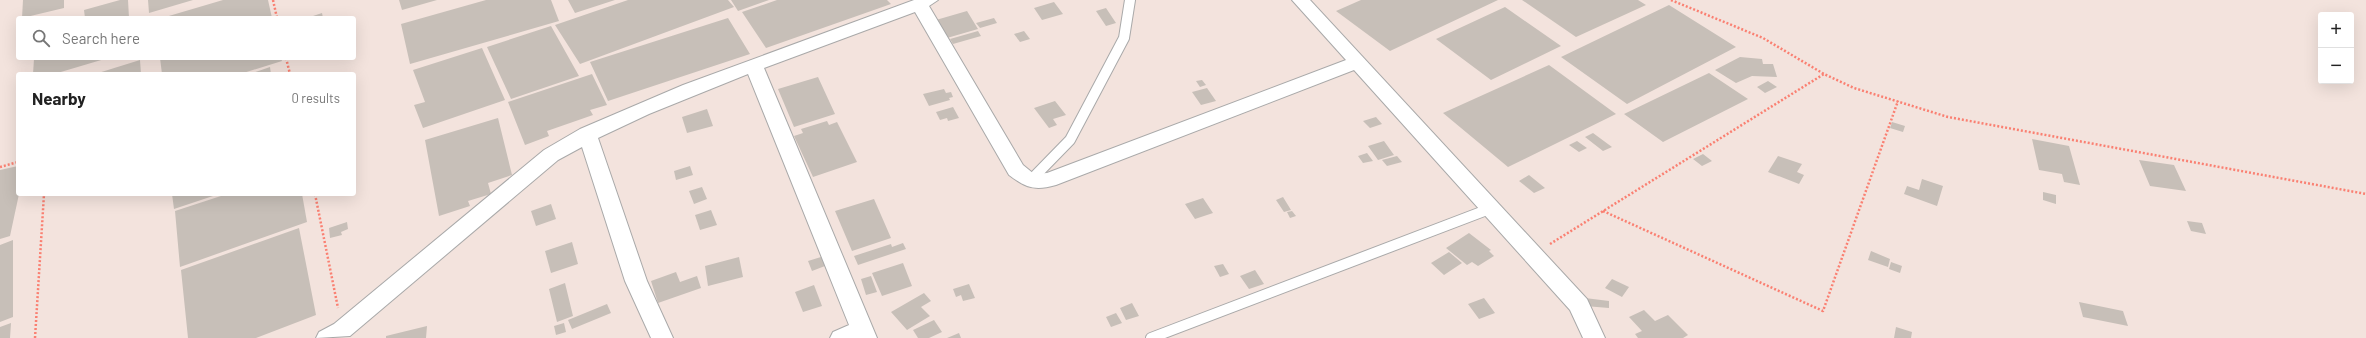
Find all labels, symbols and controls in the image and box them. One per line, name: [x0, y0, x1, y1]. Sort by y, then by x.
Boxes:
map controls: [2318, 12, 2354, 84]
button: +: [2318, 12, 2354, 48]
search box: [16, 16, 356, 60]
icon: search: [30, 27, 52, 49]
text: Search here: [62, 29, 140, 47]
button: −: [2318, 48, 2354, 84]
text: Nearby: [32, 88, 86, 108]
text: 0 results: [291, 90, 340, 106]

